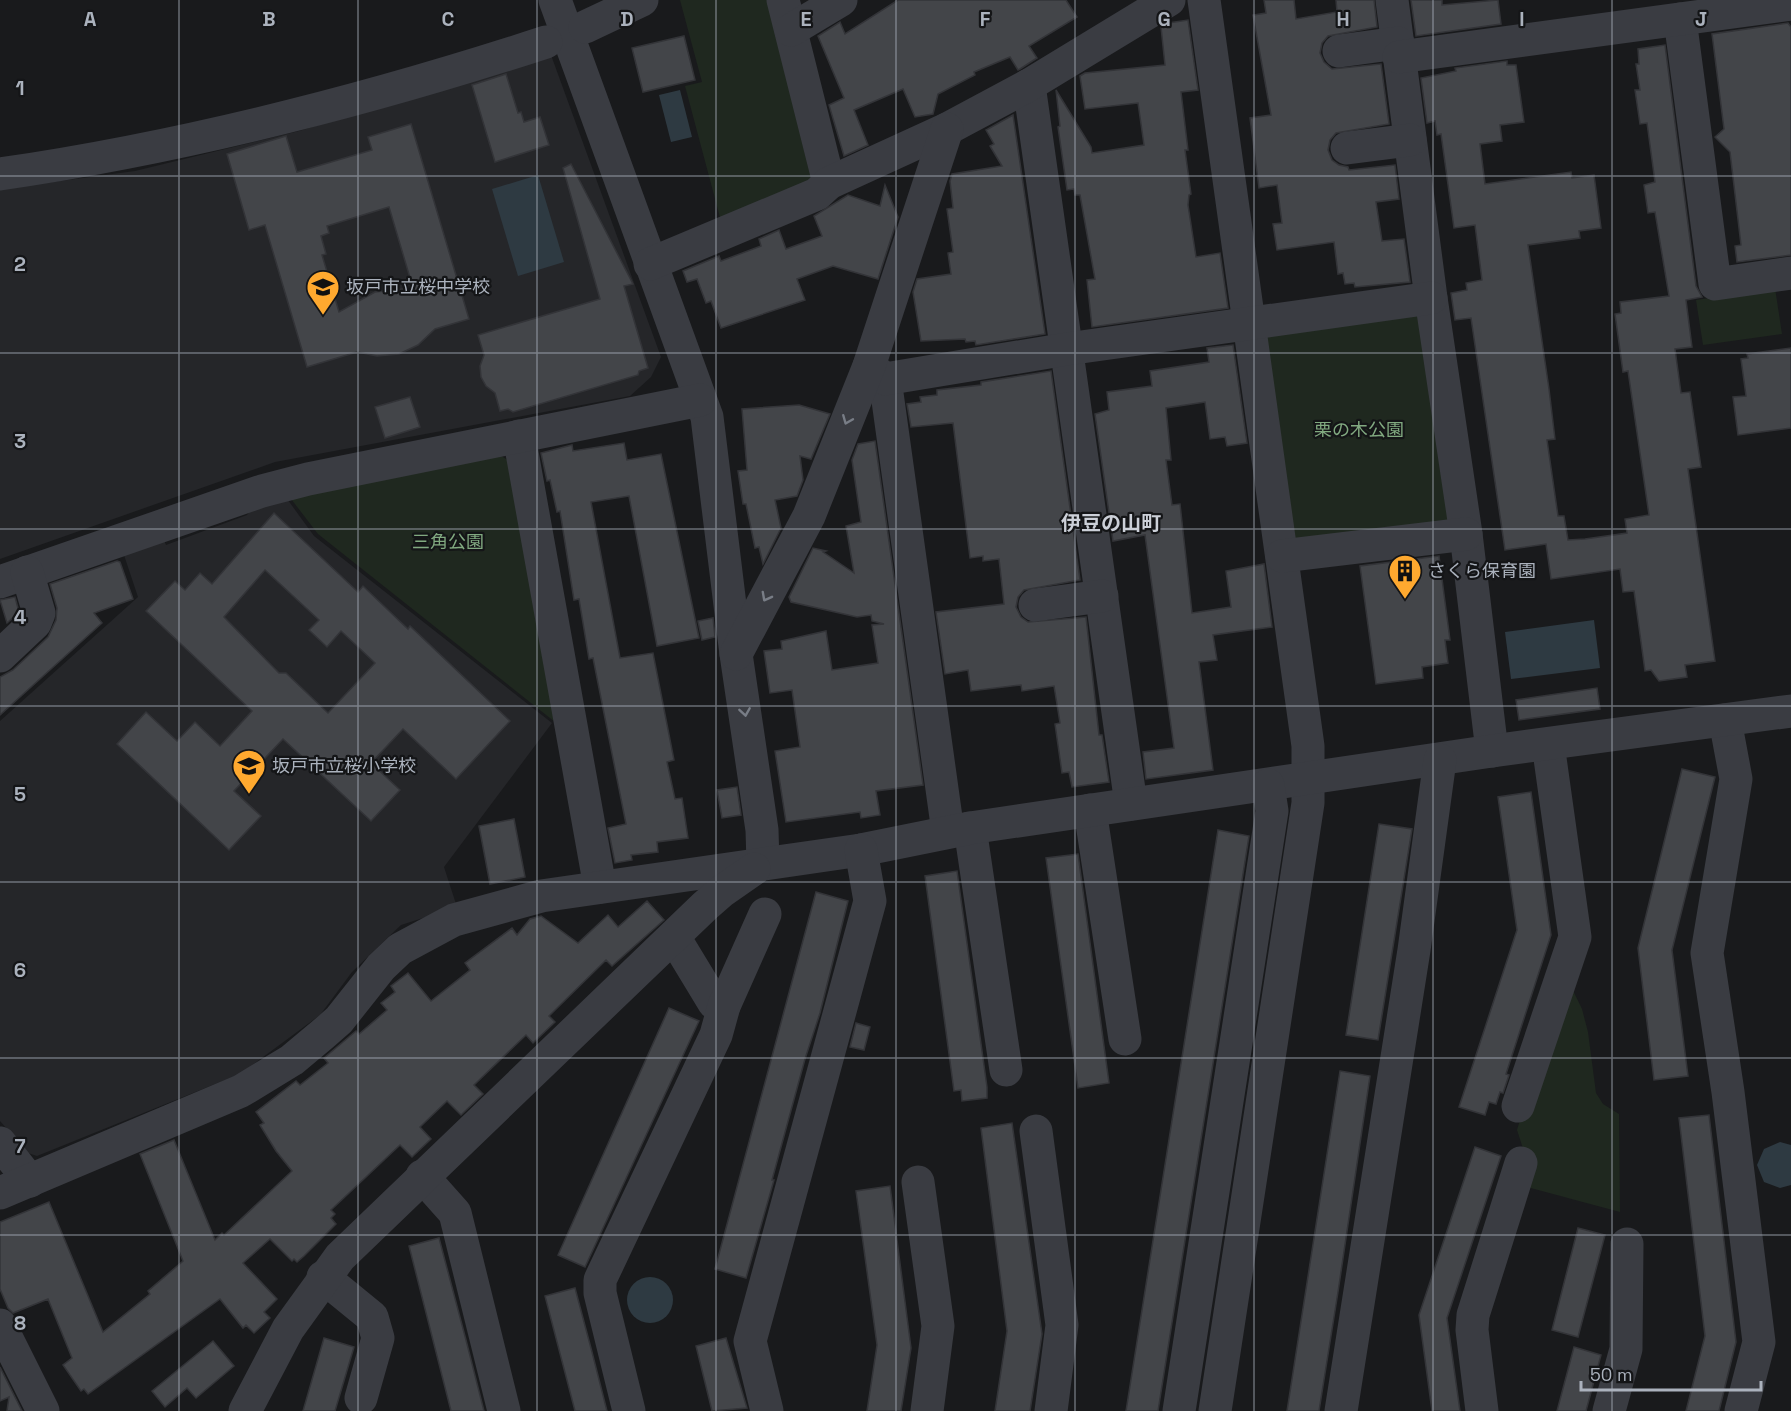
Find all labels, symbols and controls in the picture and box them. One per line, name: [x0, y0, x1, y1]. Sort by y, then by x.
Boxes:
text: A: [84, 6, 97, 32]
text: B: [262, 6, 276, 32]
text: C: [442, 6, 455, 32]
text: D: [620, 6, 634, 32]
text: E: [800, 6, 812, 32]
text: F: [980, 6, 991, 32]
text: G: [1157, 6, 1171, 32]
text: H: [1336, 6, 1350, 32]
text: I: [1519, 6, 1525, 32]
text: J: [1695, 6, 1707, 32]
text: 1: [15, 75, 25, 101]
text: 2: [14, 251, 26, 277]
school or university icon: 坂戸市立桜中学校: [305, 269, 341, 316]
place label: 坂戸市立桜中学校: [346, 275, 490, 298]
one-way arrow: [842, 414, 854, 425]
park label: 栗の木公園: [1314, 418, 1404, 441]
text: 3: [14, 428, 26, 454]
district label: 伊豆の山町: [1061, 510, 1161, 536]
park label: 三角公園: [412, 530, 484, 553]
building icon: さくら保育園: [1387, 553, 1423, 600]
place label: さくら保育園: [1428, 559, 1536, 582]
one-way arrow: [762, 591, 773, 602]
text: 4: [14, 604, 27, 630]
one-way arrow: [738, 706, 751, 716]
school or university icon: 坂戸市立桜小学校: [231, 748, 267, 795]
place label: 坂戸市立桜小学校: [272, 754, 416, 777]
text: 5: [14, 781, 26, 807]
text: 6: [14, 957, 26, 983]
text: 7: [14, 1133, 26, 1159]
text: 8: [14, 1310, 26, 1336]
scale bar: [1581, 1354, 1761, 1392]
text: 50 m: [1590, 1363, 1632, 1386]

